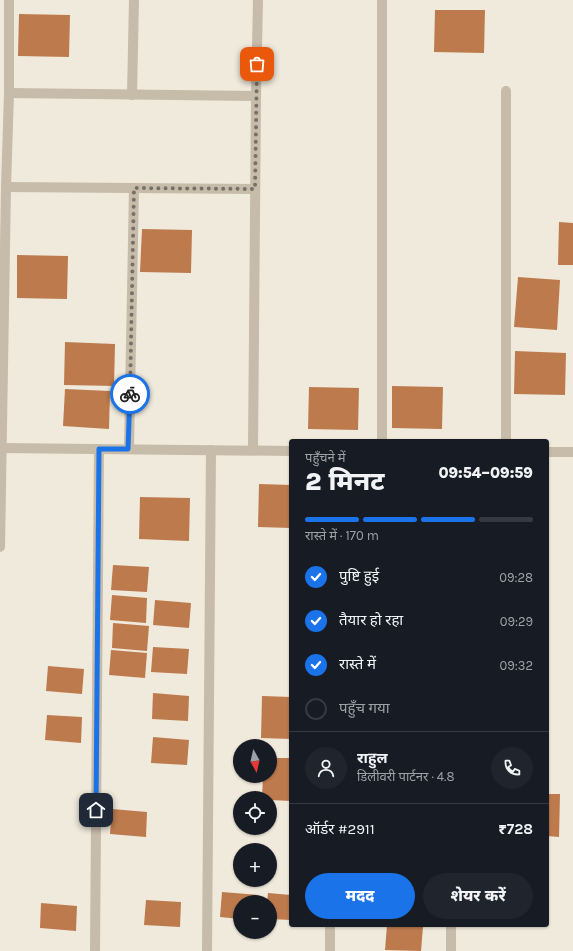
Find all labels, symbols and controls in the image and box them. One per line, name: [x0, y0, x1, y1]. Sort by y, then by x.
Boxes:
pin: [240, 47, 274, 81]
icon: bag: [246, 53, 268, 75]
courier: [110, 374, 150, 414]
icon: bike: [119, 383, 141, 405]
text: पहुँचने में: [305, 450, 346, 465]
text: 09:54–09:59: [438, 464, 533, 482]
text: 2 मिनट: [305, 466, 384, 497]
text: रास्ते में · 170 m: [305, 528, 379, 543]
icon: check: [305, 566, 327, 588]
text: पुष्टि हुई: [339, 567, 379, 585]
text: 09:28: [499, 570, 533, 585]
icon: check: [305, 610, 327, 632]
text: तैयार हो रहा: [339, 611, 403, 629]
text: 09:29: [500, 614, 533, 629]
icon: check: [305, 654, 327, 676]
text: रास्ते में: [339, 655, 376, 673]
text: 09:32: [500, 658, 533, 673]
text: पहुँच गया: [339, 699, 390, 717]
north arrow: [233, 739, 277, 783]
map controls: [233, 739, 277, 939]
button: person: [305, 747, 347, 789]
button: phone: [491, 747, 533, 789]
text: राहुल: [357, 749, 388, 767]
text: डिलीवरी पार्टनर · 4.8: [357, 769, 454, 784]
button: locate: [233, 791, 277, 835]
pin: [79, 793, 113, 827]
icon: home: [85, 799, 107, 821]
text: ऑर्डर #2911: [305, 820, 375, 838]
text: ₹728: [498, 820, 533, 838]
button: +: [233, 843, 277, 887]
button: मदद: [305, 873, 415, 919]
button: शेयर करें: [423, 873, 533, 919]
button: −: [233, 895, 277, 939]

